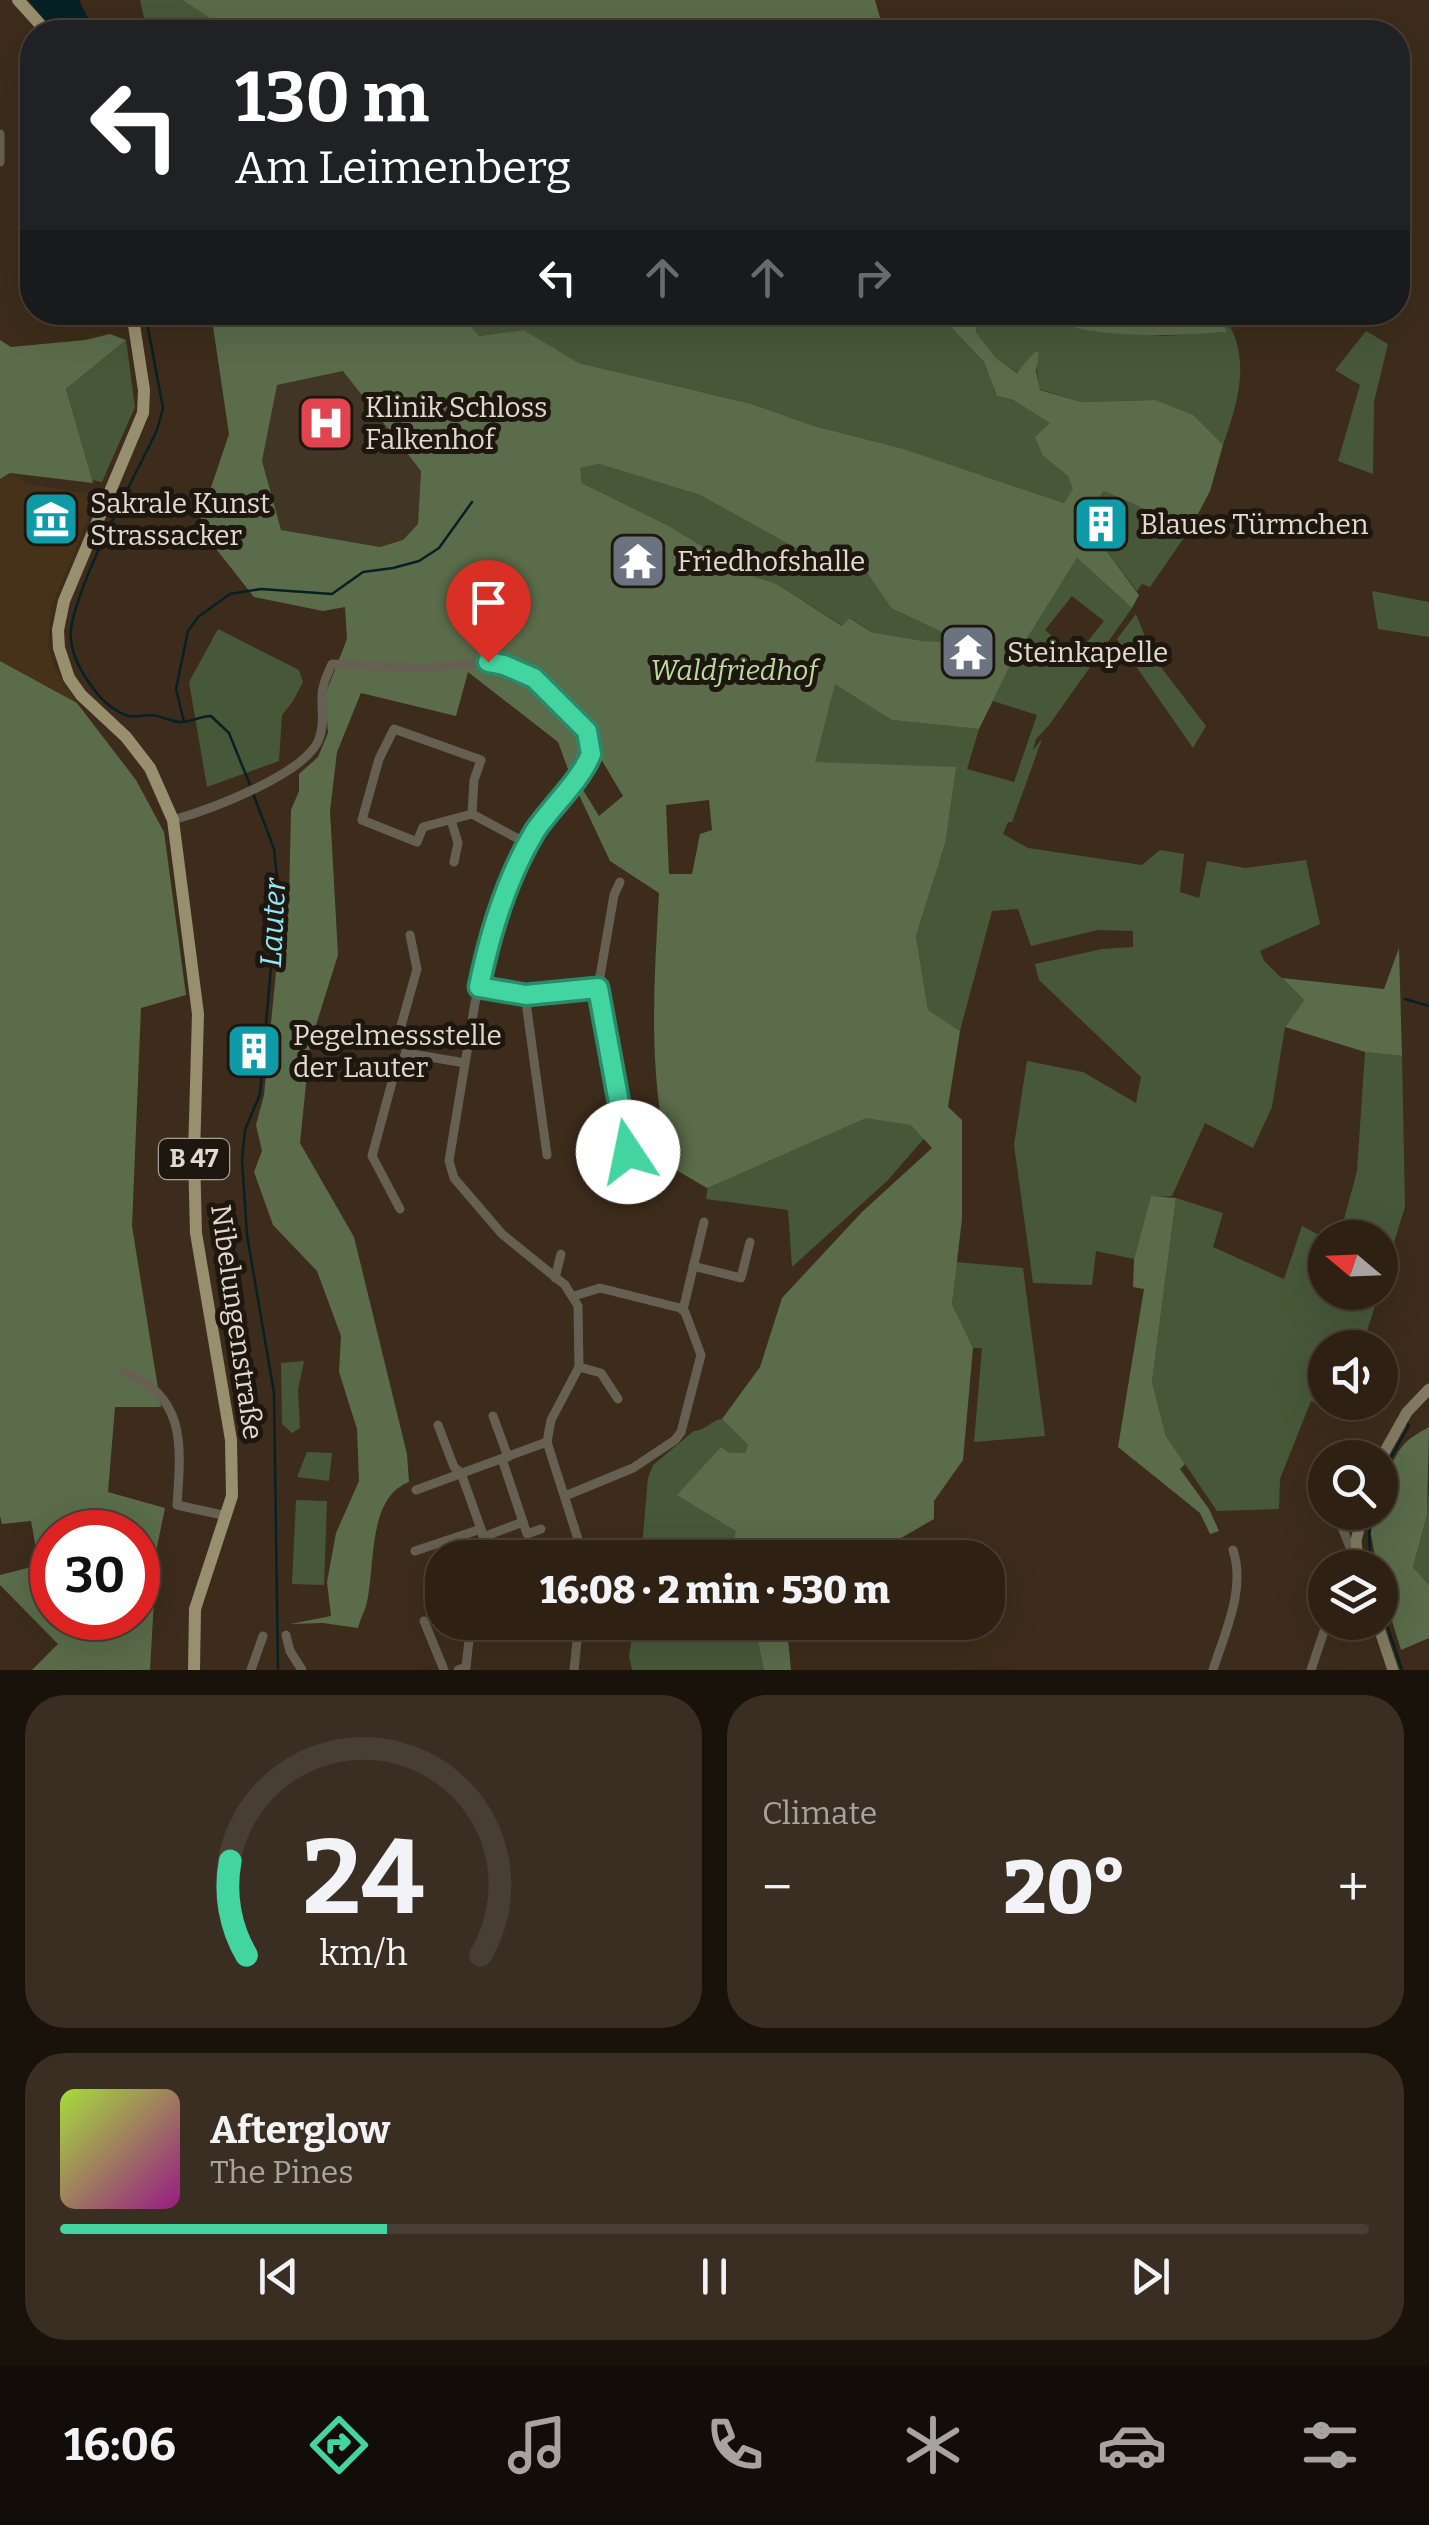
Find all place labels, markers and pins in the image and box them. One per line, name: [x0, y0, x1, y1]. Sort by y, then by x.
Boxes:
place label: Klinik Schloss Falkenhof: [365, 391, 547, 456]
hospital icon: Klinik Schloss Falkenhof: [296, 393, 356, 453]
place label: Sakrale Kunst Strassacker: [90, 487, 270, 552]
museum icon: Sakrale Kunst Strassacker: [21, 489, 81, 549]
building icon: Blaues Türmchen: [1071, 494, 1131, 554]
place label: Blaues Türmchen: [1140, 508, 1369, 541]
temple icon: Friedhofshalle: [608, 531, 668, 591]
place label: Friedhofshalle: [677, 545, 865, 578]
pin: [446, 560, 531, 663]
temple icon: Steinkapelle: [938, 622, 998, 682]
place label: Steinkapelle: [1007, 636, 1168, 669]
place label: Pegelmessstelle der Lauter: [293, 1019, 502, 1084]
building icon: Pegelmessstelle der Lauter: [224, 1021, 284, 1081]

